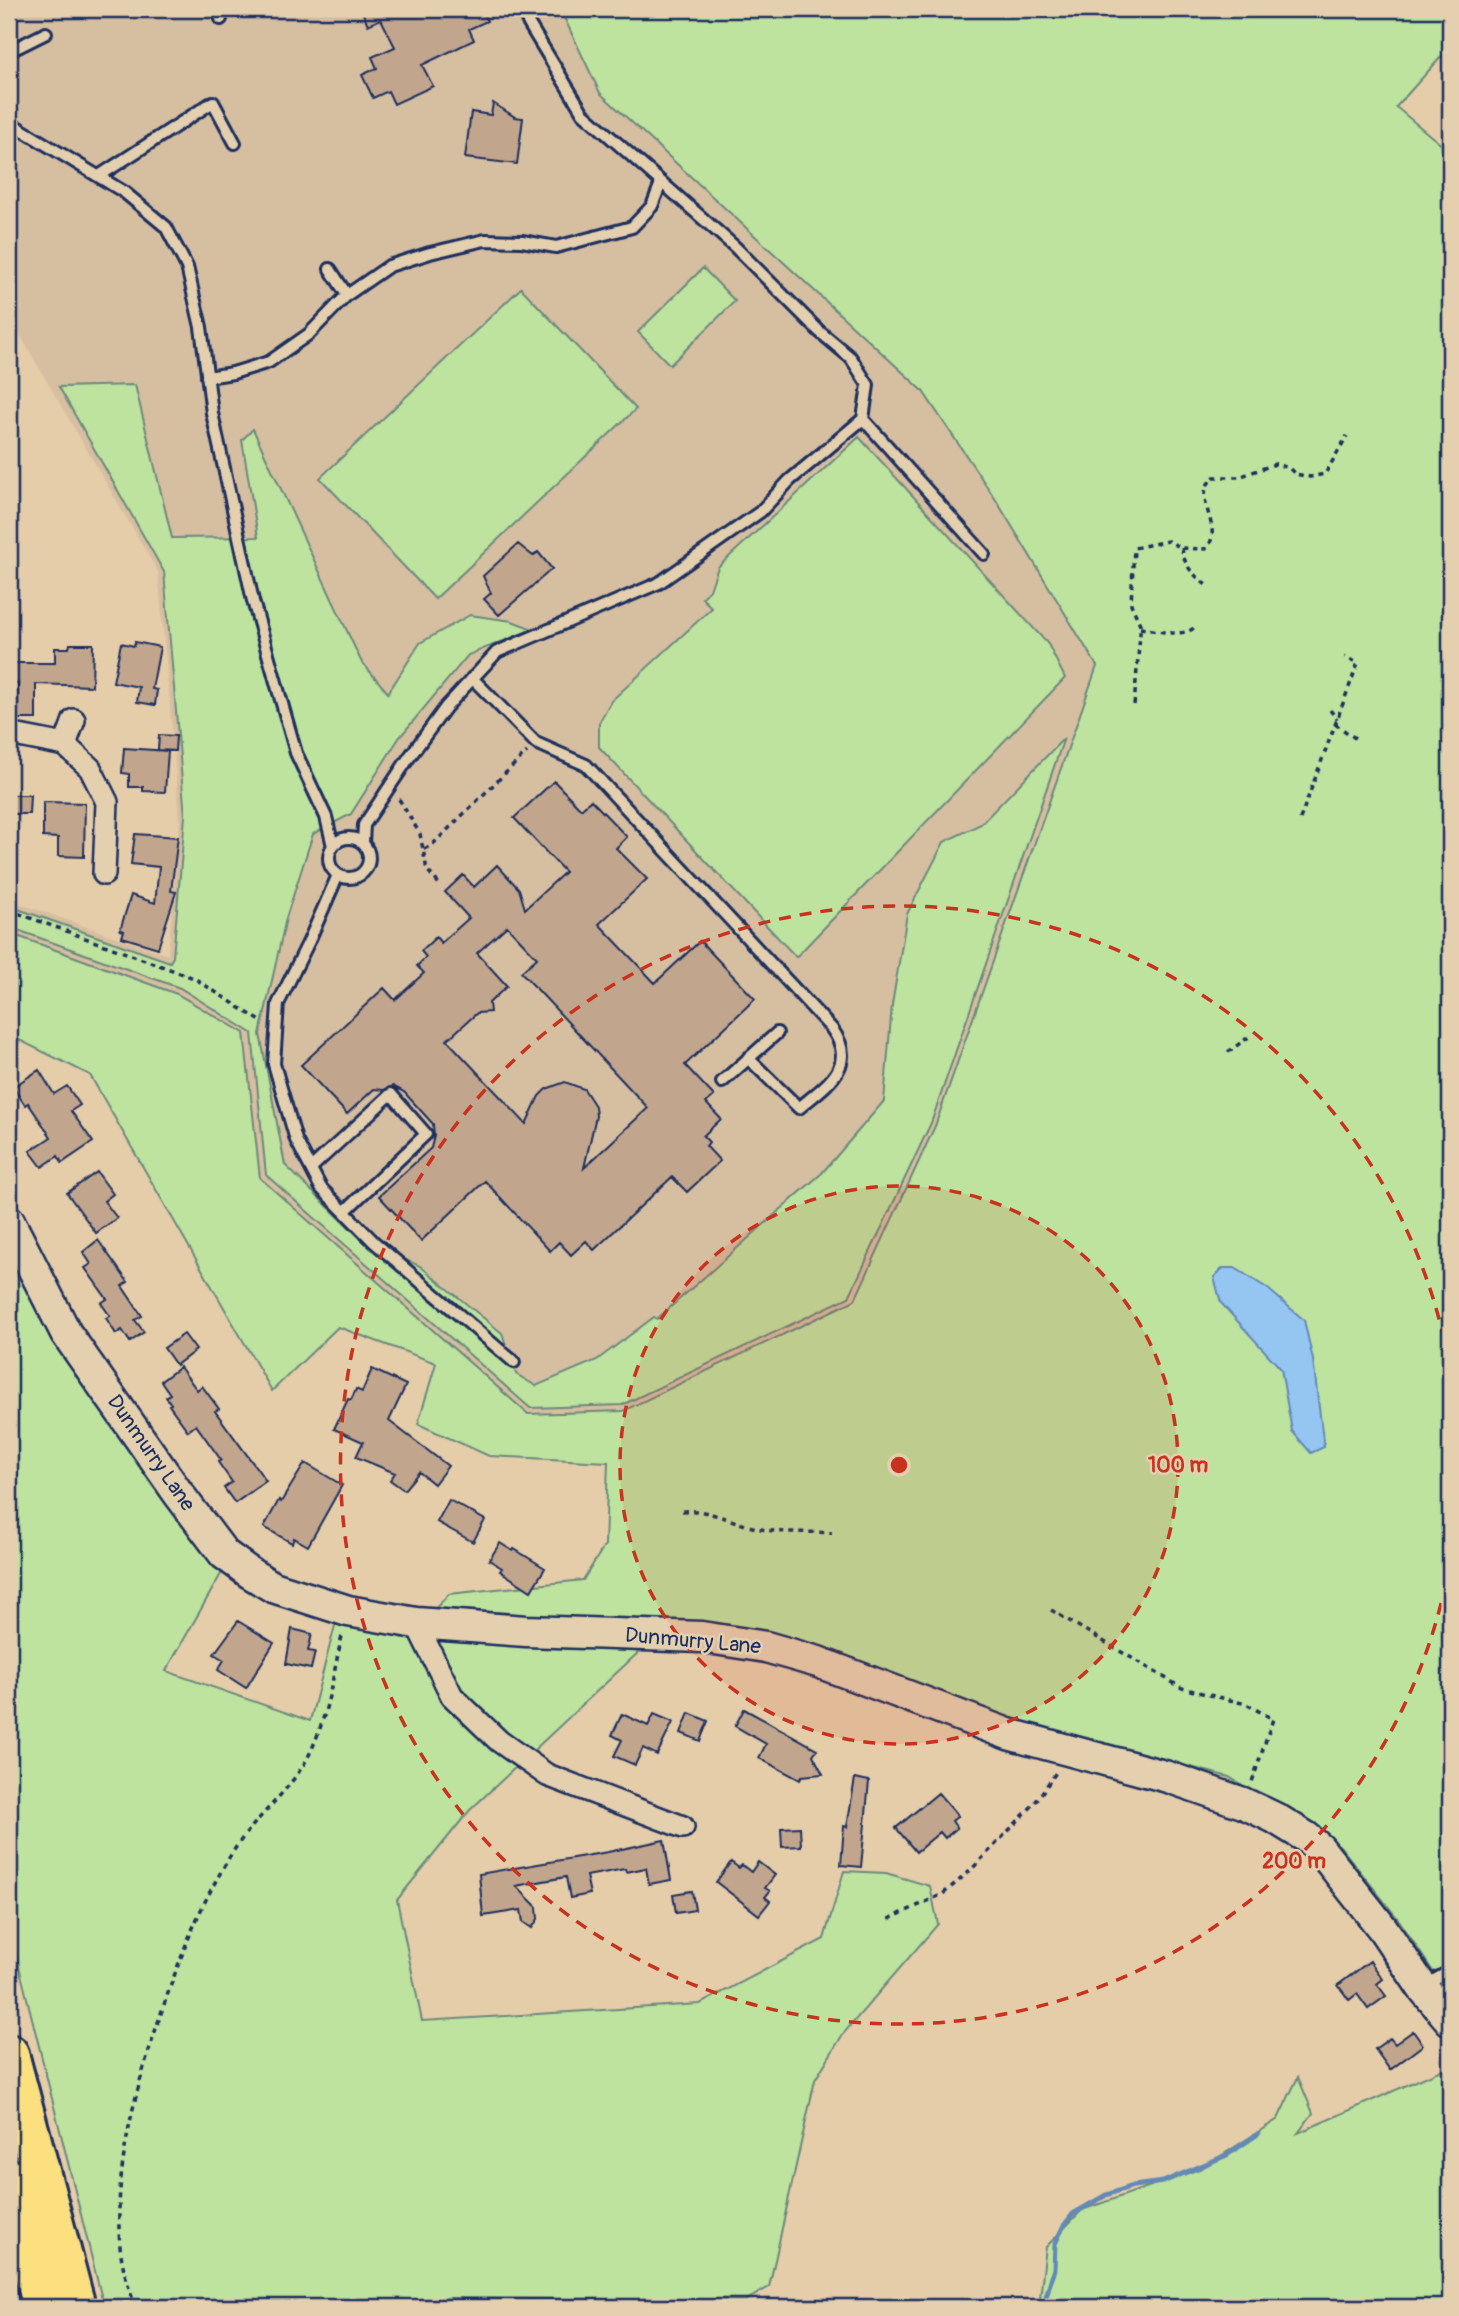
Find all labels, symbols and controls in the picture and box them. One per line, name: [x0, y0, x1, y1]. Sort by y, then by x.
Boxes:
street label: Dunmurry Lane: [101, 1389, 201, 1517]
text: 100 m: [1148, 1452, 1208, 1479]
centre of rings: [887, 1453, 911, 1477]
street label: Dunmurry Lane: [624, 1622, 763, 1660]
text: 200 m: [1262, 1848, 1326, 1875]

